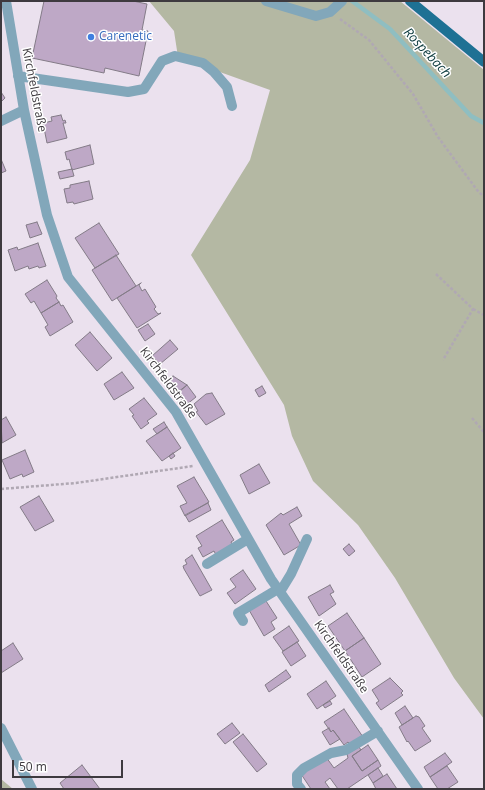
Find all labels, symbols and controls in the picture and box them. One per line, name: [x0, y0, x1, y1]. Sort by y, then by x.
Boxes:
water label: Rospebach: [400, 25, 454, 81]
place label: Carenetic: [99, 30, 152, 44]
marker: Carenetic: [86, 32, 96, 42]
street label: Kirchfeldstraße: [19, 47, 49, 133]
street label: Kirchfeldstraße: [137, 345, 199, 421]
street label: Kirchfeldstraße: [311, 618, 371, 696]
scale bar: [14, 752, 125, 778]
text: 50 m: [19, 758, 47, 775]

